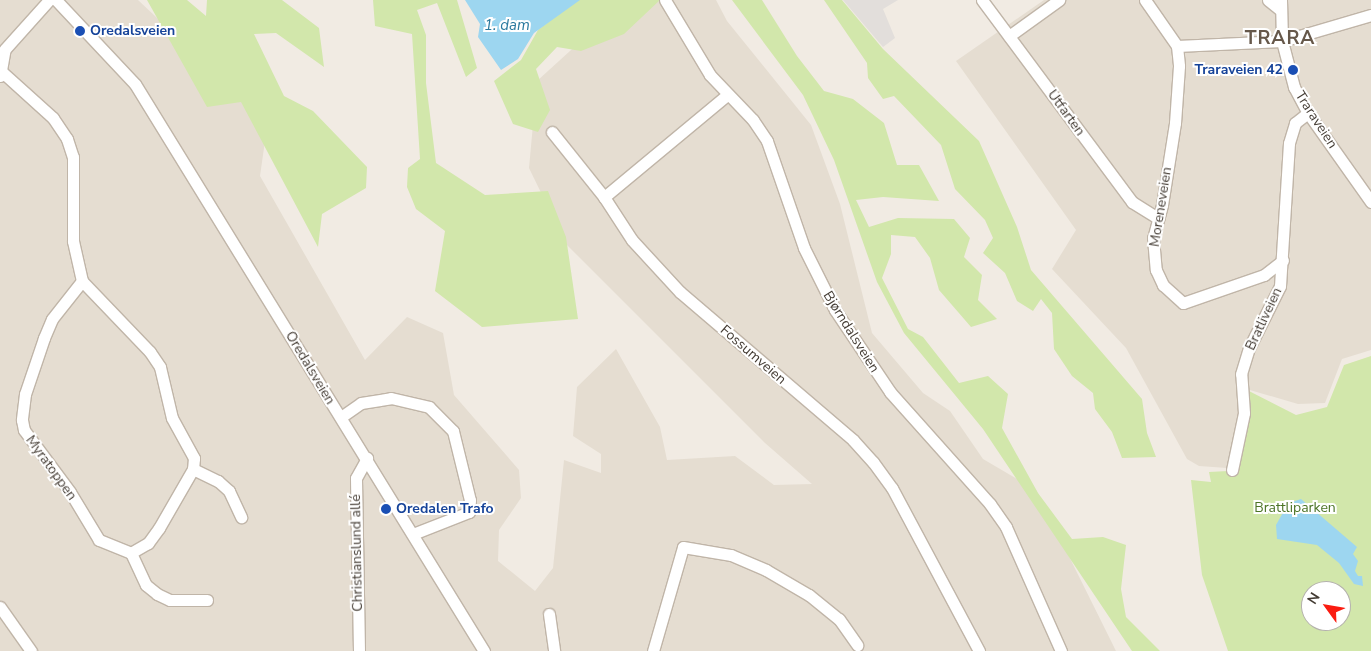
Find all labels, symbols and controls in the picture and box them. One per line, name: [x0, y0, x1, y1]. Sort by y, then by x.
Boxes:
water label: 1. dam: [484, 17, 530, 35]
place label: Oredalsveien: [90, 23, 175, 39]
marker: Oredalsveien: [74, 25, 86, 37]
district label: TRARA: [1244, 28, 1316, 50]
place label: Traraveien 42: [1195, 62, 1283, 78]
marker: Traraveien 42: [1287, 64, 1299, 76]
street label: Utfarten: [1044, 87, 1088, 139]
street label: Traraveien: [1291, 88, 1341, 152]
street label: Moreneveien: [1146, 166, 1176, 248]
street label: Bratliveien: [1242, 285, 1286, 353]
street label: Bjørndalsveien: [819, 288, 883, 376]
street label: Fossumveien: [717, 322, 789, 388]
street label: Oredalsveien: [282, 328, 338, 408]
street label: Myratoppen: [22, 432, 80, 504]
street label: Christianslund allé: [348, 494, 366, 612]
park label: Brattliparken: [1254, 500, 1336, 516]
place label: Oredalen Trafo: [396, 501, 494, 517]
marker: Oredalen Trafo: [380, 503, 392, 515]
north arrow: [1301, 581, 1351, 631]
text: N: [1303, 589, 1325, 608]

